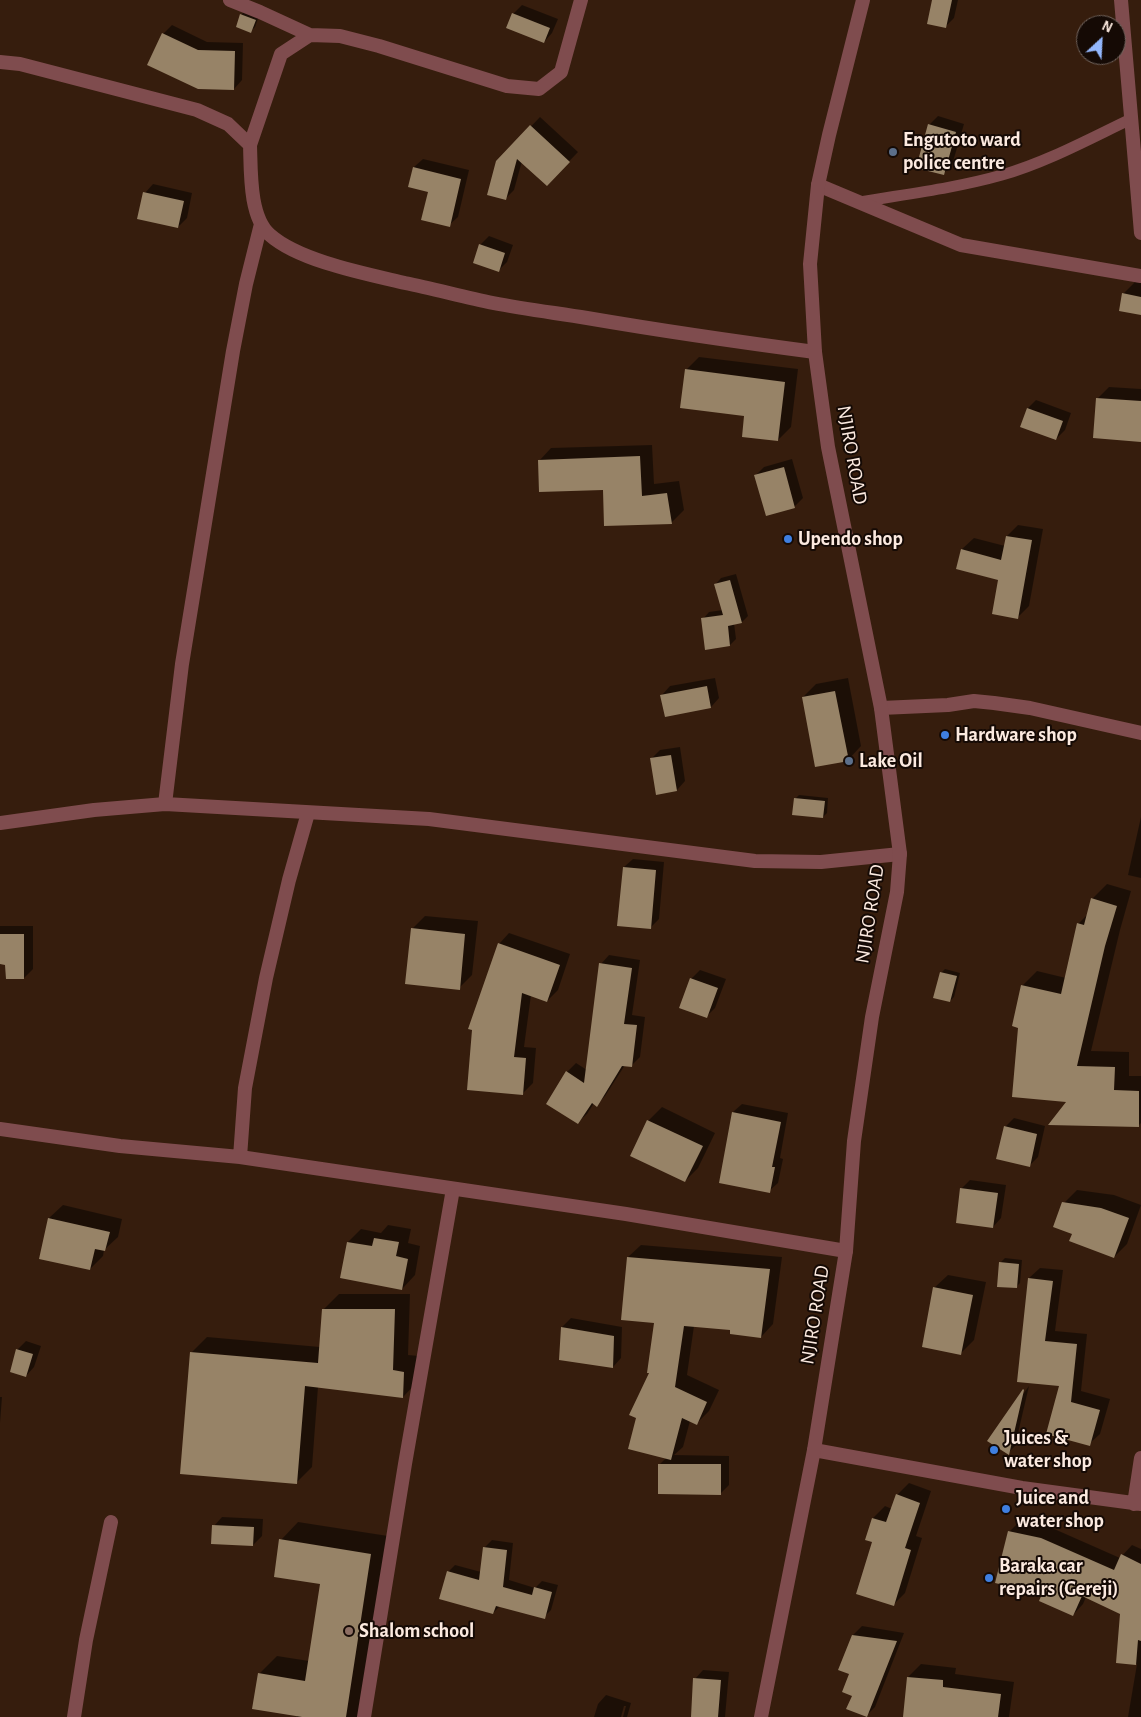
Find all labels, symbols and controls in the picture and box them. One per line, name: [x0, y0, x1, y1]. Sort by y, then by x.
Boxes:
north arrow: [1076, 15, 1126, 65]
text: N: [1100, 19, 1114, 36]
place label: Engutoto ward police centre: [903, 128, 1021, 175]
marker: Engutoto ward police centre: [887, 146, 899, 158]
street label: NJIRO ROAD: [832, 404, 872, 506]
place label: Upendo shop: [798, 527, 903, 551]
marker: Upendo shop: [782, 533, 794, 545]
place label: Hardware shop: [955, 723, 1077, 747]
marker: Hardware shop: [939, 729, 951, 741]
place label: Lake Oil: [859, 749, 923, 773]
marker: Lake Oil: [843, 755, 855, 767]
street label: NJIRO ROAD: [850, 863, 890, 965]
street label: NJIRO ROAD: [795, 1264, 835, 1366]
place label: Juices & water shop: [1004, 1426, 1092, 1473]
marker: Juices & water shop: [988, 1444, 1000, 1456]
place label: Juice and water shop: [1016, 1486, 1104, 1533]
marker: Juice and water shop: [1000, 1503, 1012, 1515]
place label: Baraka car repairs (Gereji): [999, 1554, 1119, 1601]
marker: Baraka car repairs (Gereji): [983, 1572, 995, 1584]
place label: Shalom school: [359, 1619, 474, 1643]
marker: Shalom school: [343, 1625, 355, 1637]

